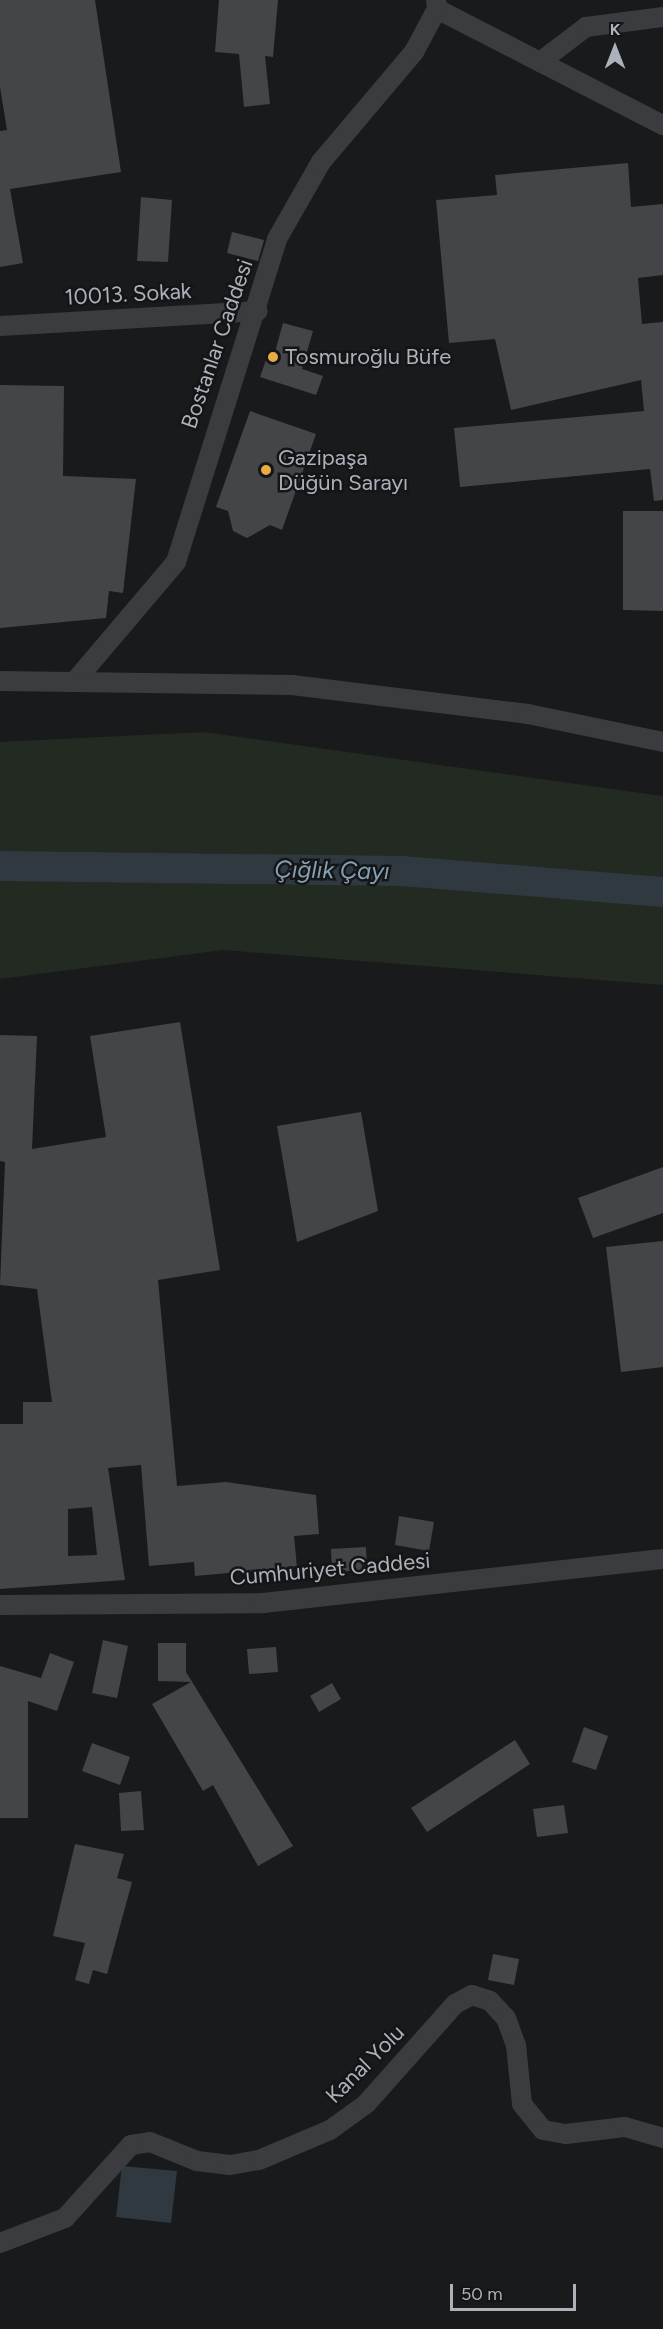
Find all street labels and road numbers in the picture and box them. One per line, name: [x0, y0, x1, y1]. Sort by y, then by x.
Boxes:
street label: Bostanlar Caddesi: [176, 256, 258, 432]
street label: 10013. Sokak: [64, 277, 192, 311]
street label: Cumhuriyet Caddesi: [229, 1547, 431, 1591]
street label: Kanal Yolu: [320, 2019, 410, 2109]

